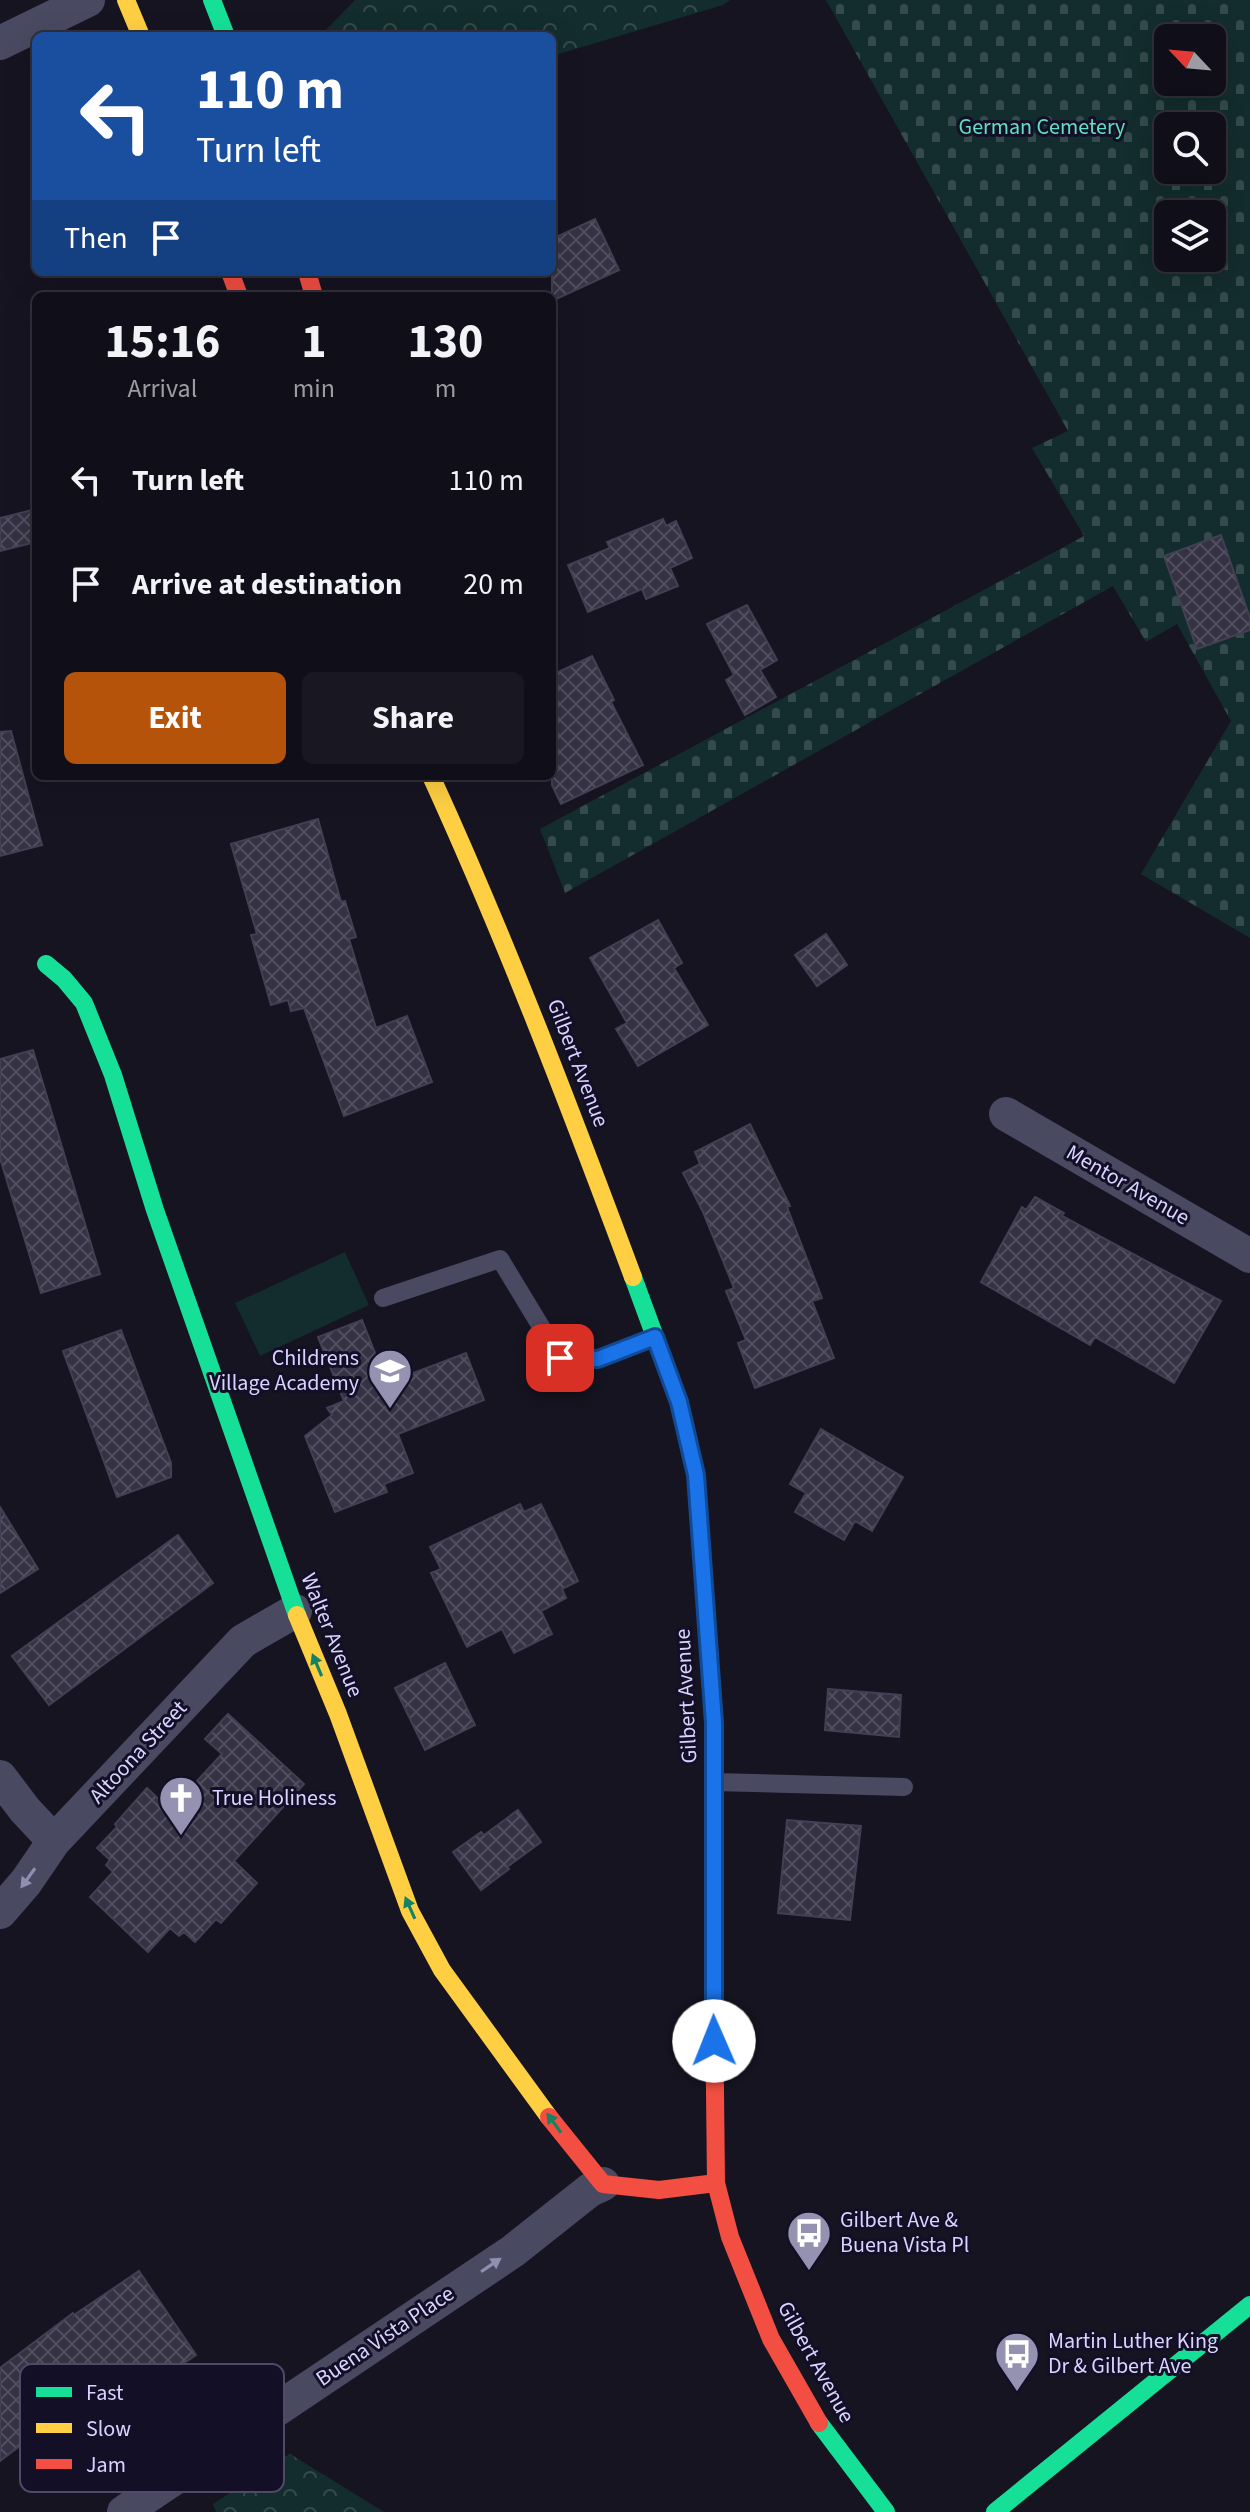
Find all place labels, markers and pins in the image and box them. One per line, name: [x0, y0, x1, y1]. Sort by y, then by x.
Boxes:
pin: [526, 1324, 594, 1392]
place label: Childrens Village Academy: [209, 1342, 360, 1399]
school or university icon: Childrens Village Academy: [366, 1347, 414, 1410]
church icon: True Holiness: [157, 1774, 205, 1837]
place label: True Holiness: [212, 1782, 336, 1814]
place label: Gilbert Ave & Buena Vista Pl: [840, 2204, 969, 2261]
bus stop icon: Gilbert Ave & Buena Vista Pl: [785, 2209, 833, 2272]
place label: Martin Luther King Dr & Gilbert Ave: [1048, 2325, 1218, 2382]
bus stop icon: Martin Luther King Dr & Gilbert Ave: [993, 2330, 1041, 2393]

